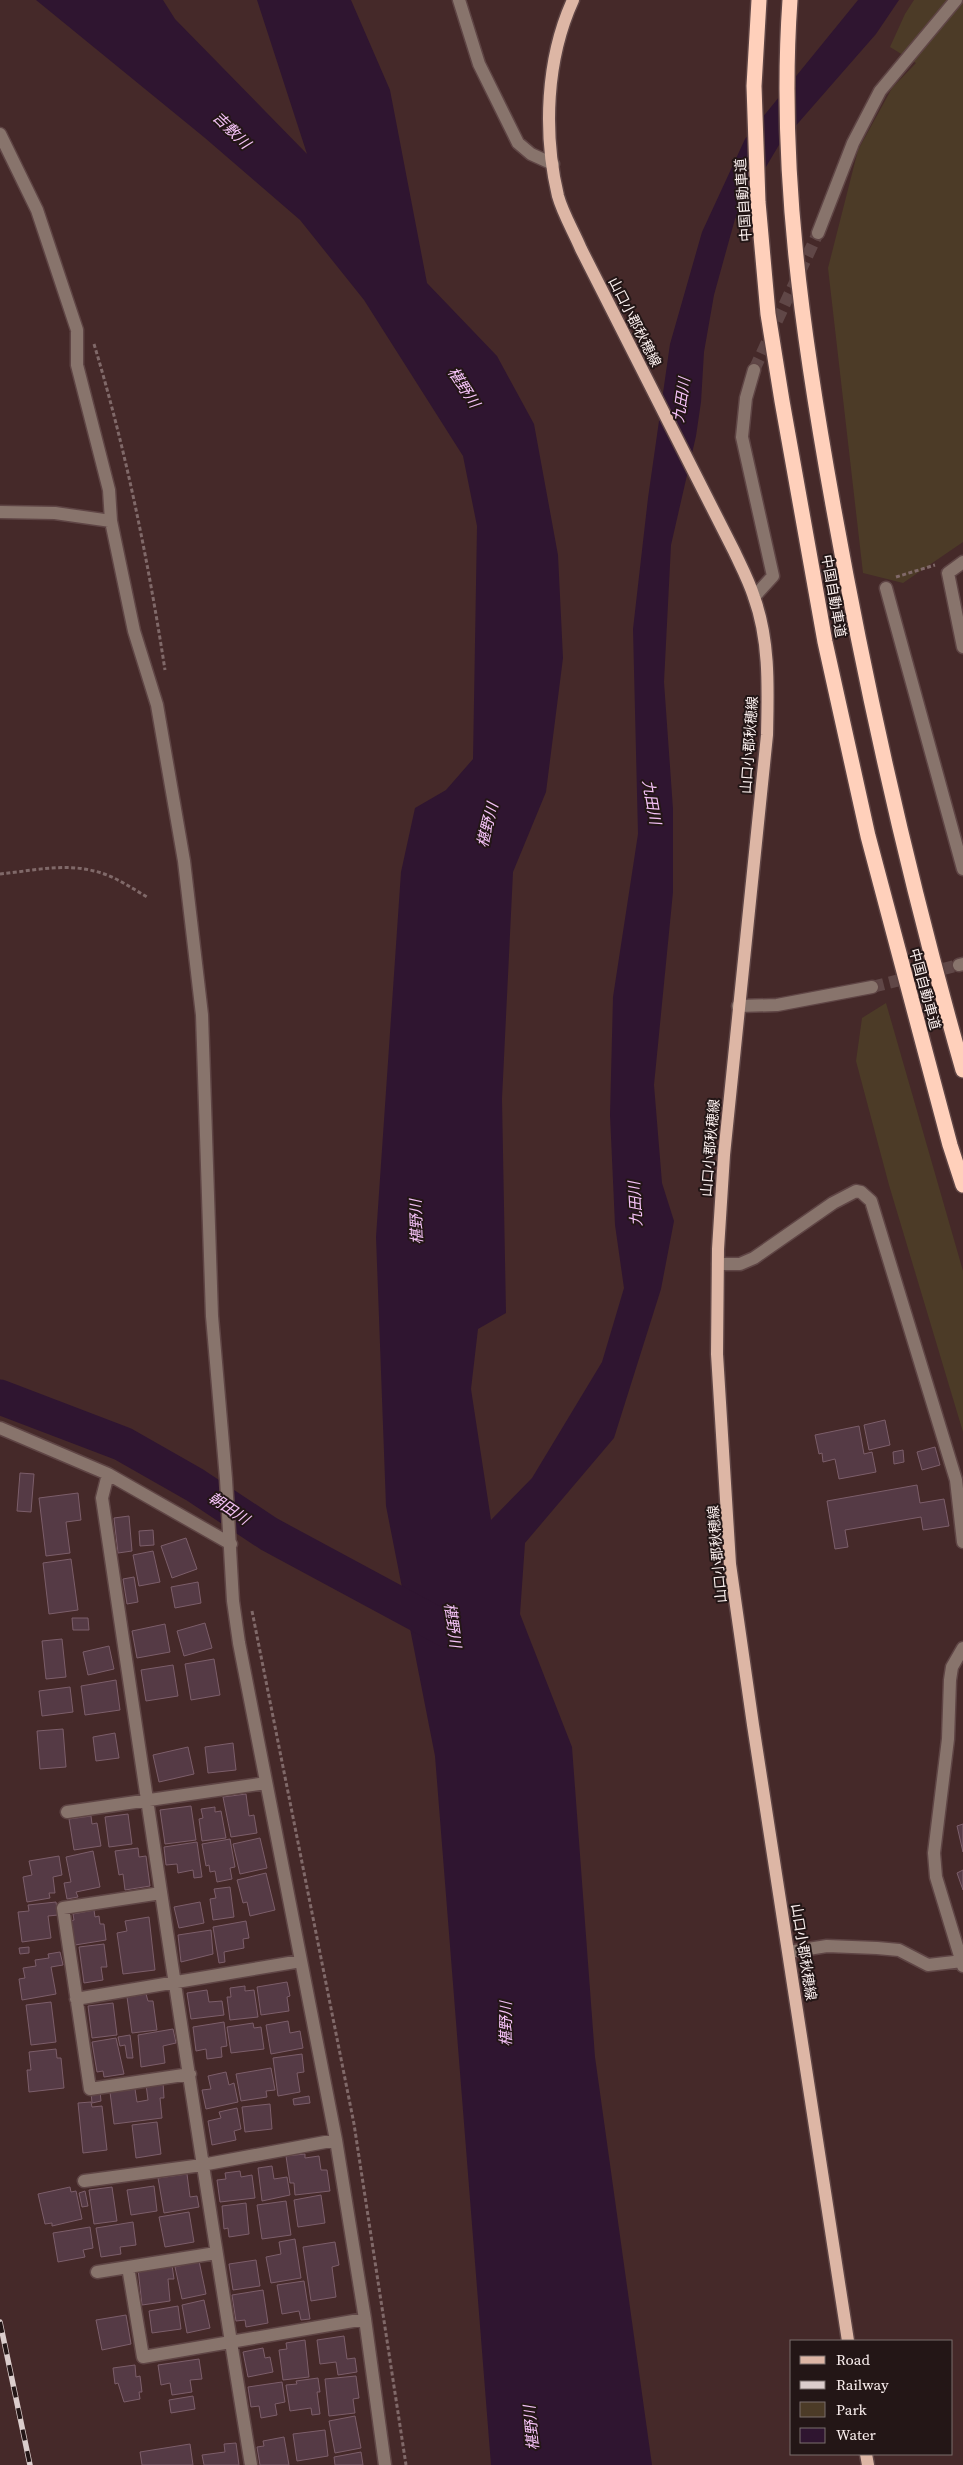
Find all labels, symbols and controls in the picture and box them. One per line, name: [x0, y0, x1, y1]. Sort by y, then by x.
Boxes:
water label: 吉敷川: [209, 107, 257, 155]
street label: 中国自動車道: [730, 157, 756, 243]
street label: 山口小郡秋穂線: [604, 274, 666, 370]
water label: 椹野川: [443, 362, 486, 413]
water label: 九田川: [667, 374, 695, 424]
street label: 中国自動車道: [817, 553, 851, 639]
street label: 山口小郡秋穂線: [736, 695, 762, 795]
water label: 九田川: [638, 778, 667, 828]
water label: 椹野川: [471, 799, 503, 849]
street label: 中国自動車道: [904, 946, 946, 1032]
street label: 山口小郡秋穂線: [696, 1098, 724, 1198]
water label: 九田川: [623, 1179, 647, 1227]
water label: 椹野川: [405, 1197, 427, 1245]
water label: 朝田川: [204, 1487, 255, 1530]
street label: 山口小郡秋穂線: [703, 1504, 731, 1604]
water label: 椹野川: [439, 1601, 467, 1651]
street label: 山口小郡秋穂線: [786, 1902, 822, 2002]
water label: 椹野川: [495, 2000, 516, 2047]
legend: [790, 2340, 953, 2455]
text: Road: [836, 2349, 870, 2370]
text: Railway: [836, 2374, 889, 2395]
text: Park: [836, 2399, 868, 2420]
water label: 椹野川: [518, 2403, 543, 2451]
text: Water: [836, 2424, 877, 2445]

